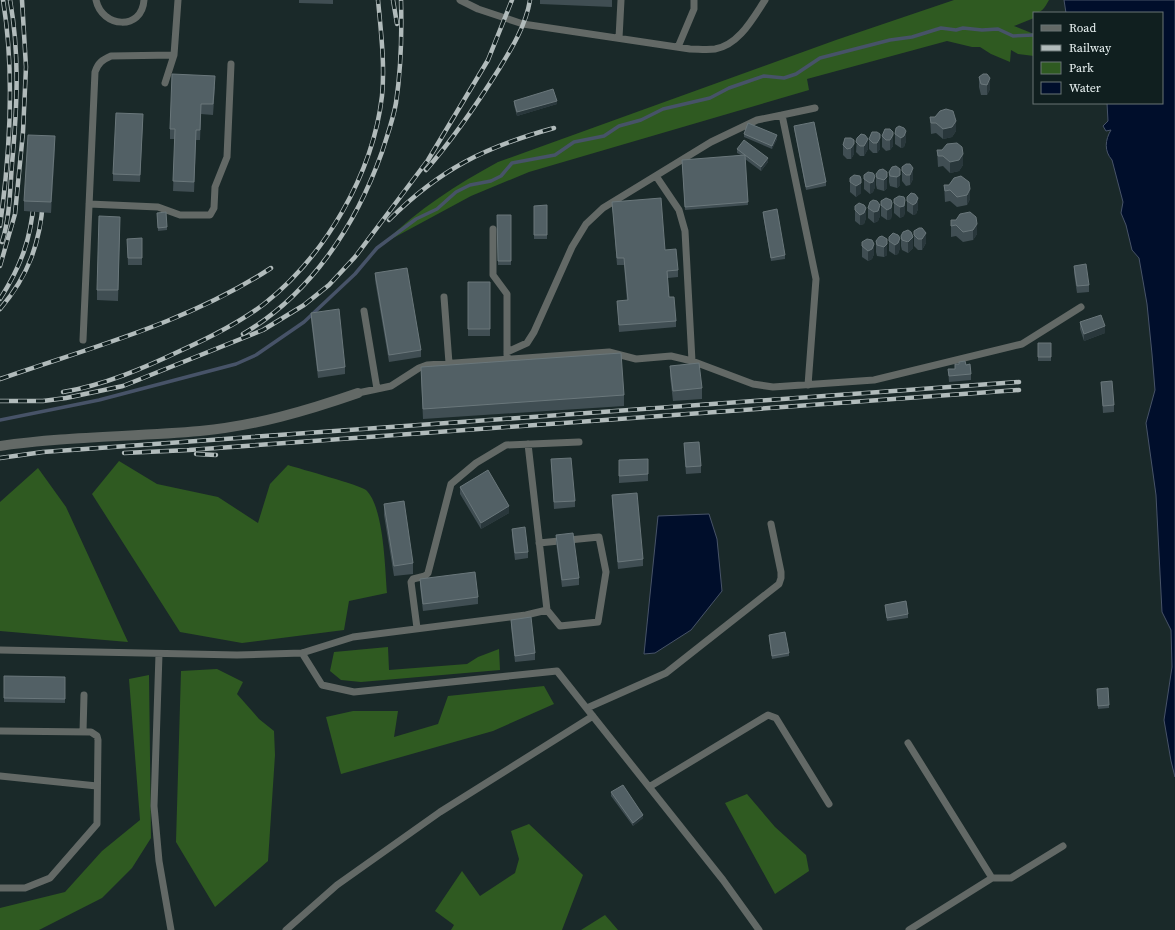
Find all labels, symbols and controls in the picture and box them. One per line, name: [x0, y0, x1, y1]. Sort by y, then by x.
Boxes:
legend: [1033, 12, 1163, 104]
text: Road: [1069, 20, 1096, 36]
text: Railway: [1069, 40, 1112, 56]
text: Park: [1069, 60, 1094, 76]
text: Water: [1069, 80, 1101, 96]

